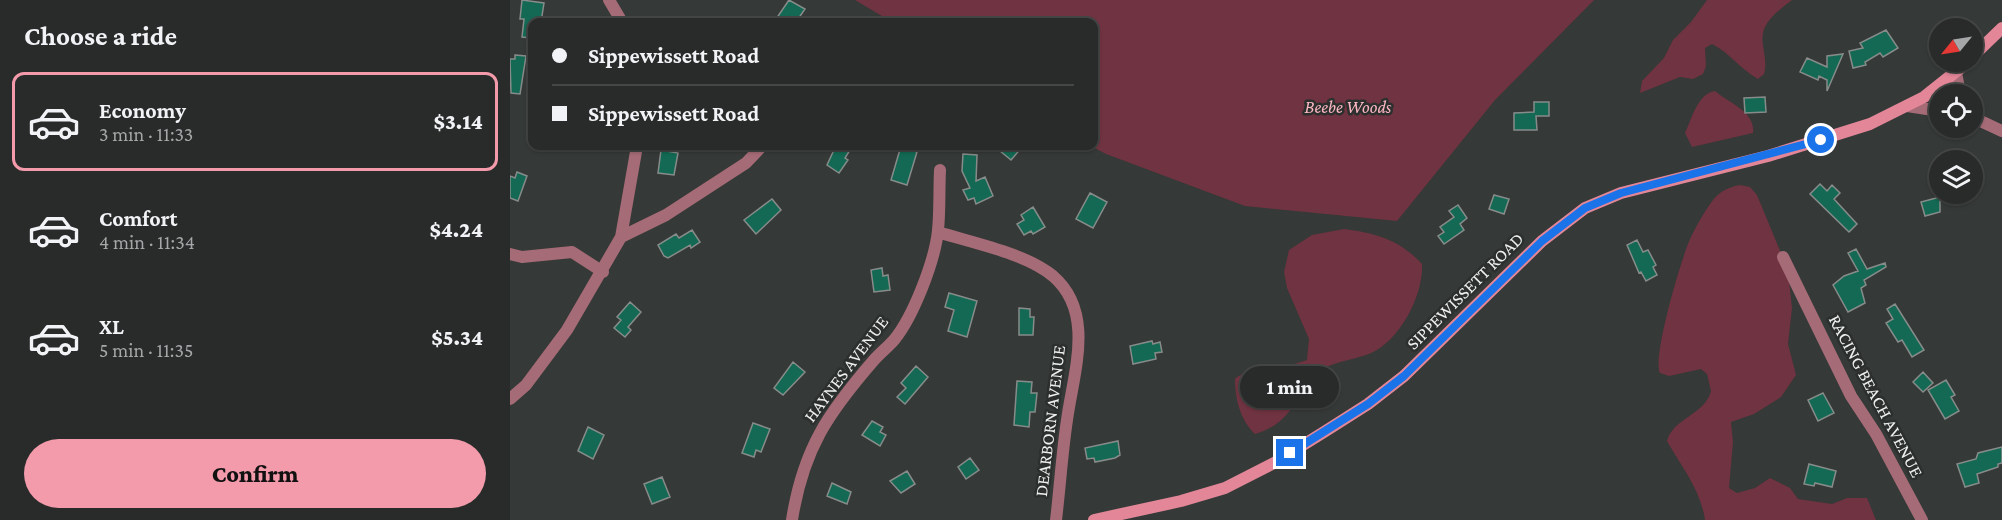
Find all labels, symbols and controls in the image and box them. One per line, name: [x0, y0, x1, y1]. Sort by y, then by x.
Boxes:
north arrow: [1929, 18, 1983, 72]
map controls: [1929, 18, 1983, 204]
text: Choose a ride: [24, 21, 177, 51]
text: Sippewissett Road: [588, 43, 759, 68]
button: locate: [1929, 84, 1983, 138]
icon: car: [27, 95, 81, 149]
park label: Beebe Woods: [1305, 97, 1392, 117]
text: Economy: [99, 98, 186, 123]
text: Sippewissett Road: [588, 101, 759, 126]
text: $3.14: [434, 109, 483, 134]
text: 3 min · 11:33: [99, 123, 193, 145]
route start: [1807, 126, 1834, 153]
button: layers: [1929, 150, 1983, 204]
icon: car: [27, 203, 81, 257]
text: Comfort: [99, 206, 177, 231]
text: $4.24: [429, 217, 483, 242]
street label: SIPPEWISSETT ROAD: [1402, 228, 1528, 354]
text: 4 min · 11:34: [99, 231, 195, 253]
icon: car: [27, 311, 81, 365]
street label: RACING BEACH AVENUE: [1825, 311, 1927, 481]
street label: HAYNES AVENUE: [800, 312, 892, 426]
text: XL: [99, 314, 124, 339]
text: $5.34: [431, 325, 483, 350]
text: 5 min · 11:35: [99, 339, 193, 361]
street label: DEARBORN AVENUE: [1031, 344, 1069, 498]
callout: 1 min: [1240, 366, 1340, 408]
text: 1 min: [1266, 376, 1313, 398]
button: Confirm: [24, 439, 486, 508]
route end: [1276, 439, 1303, 466]

